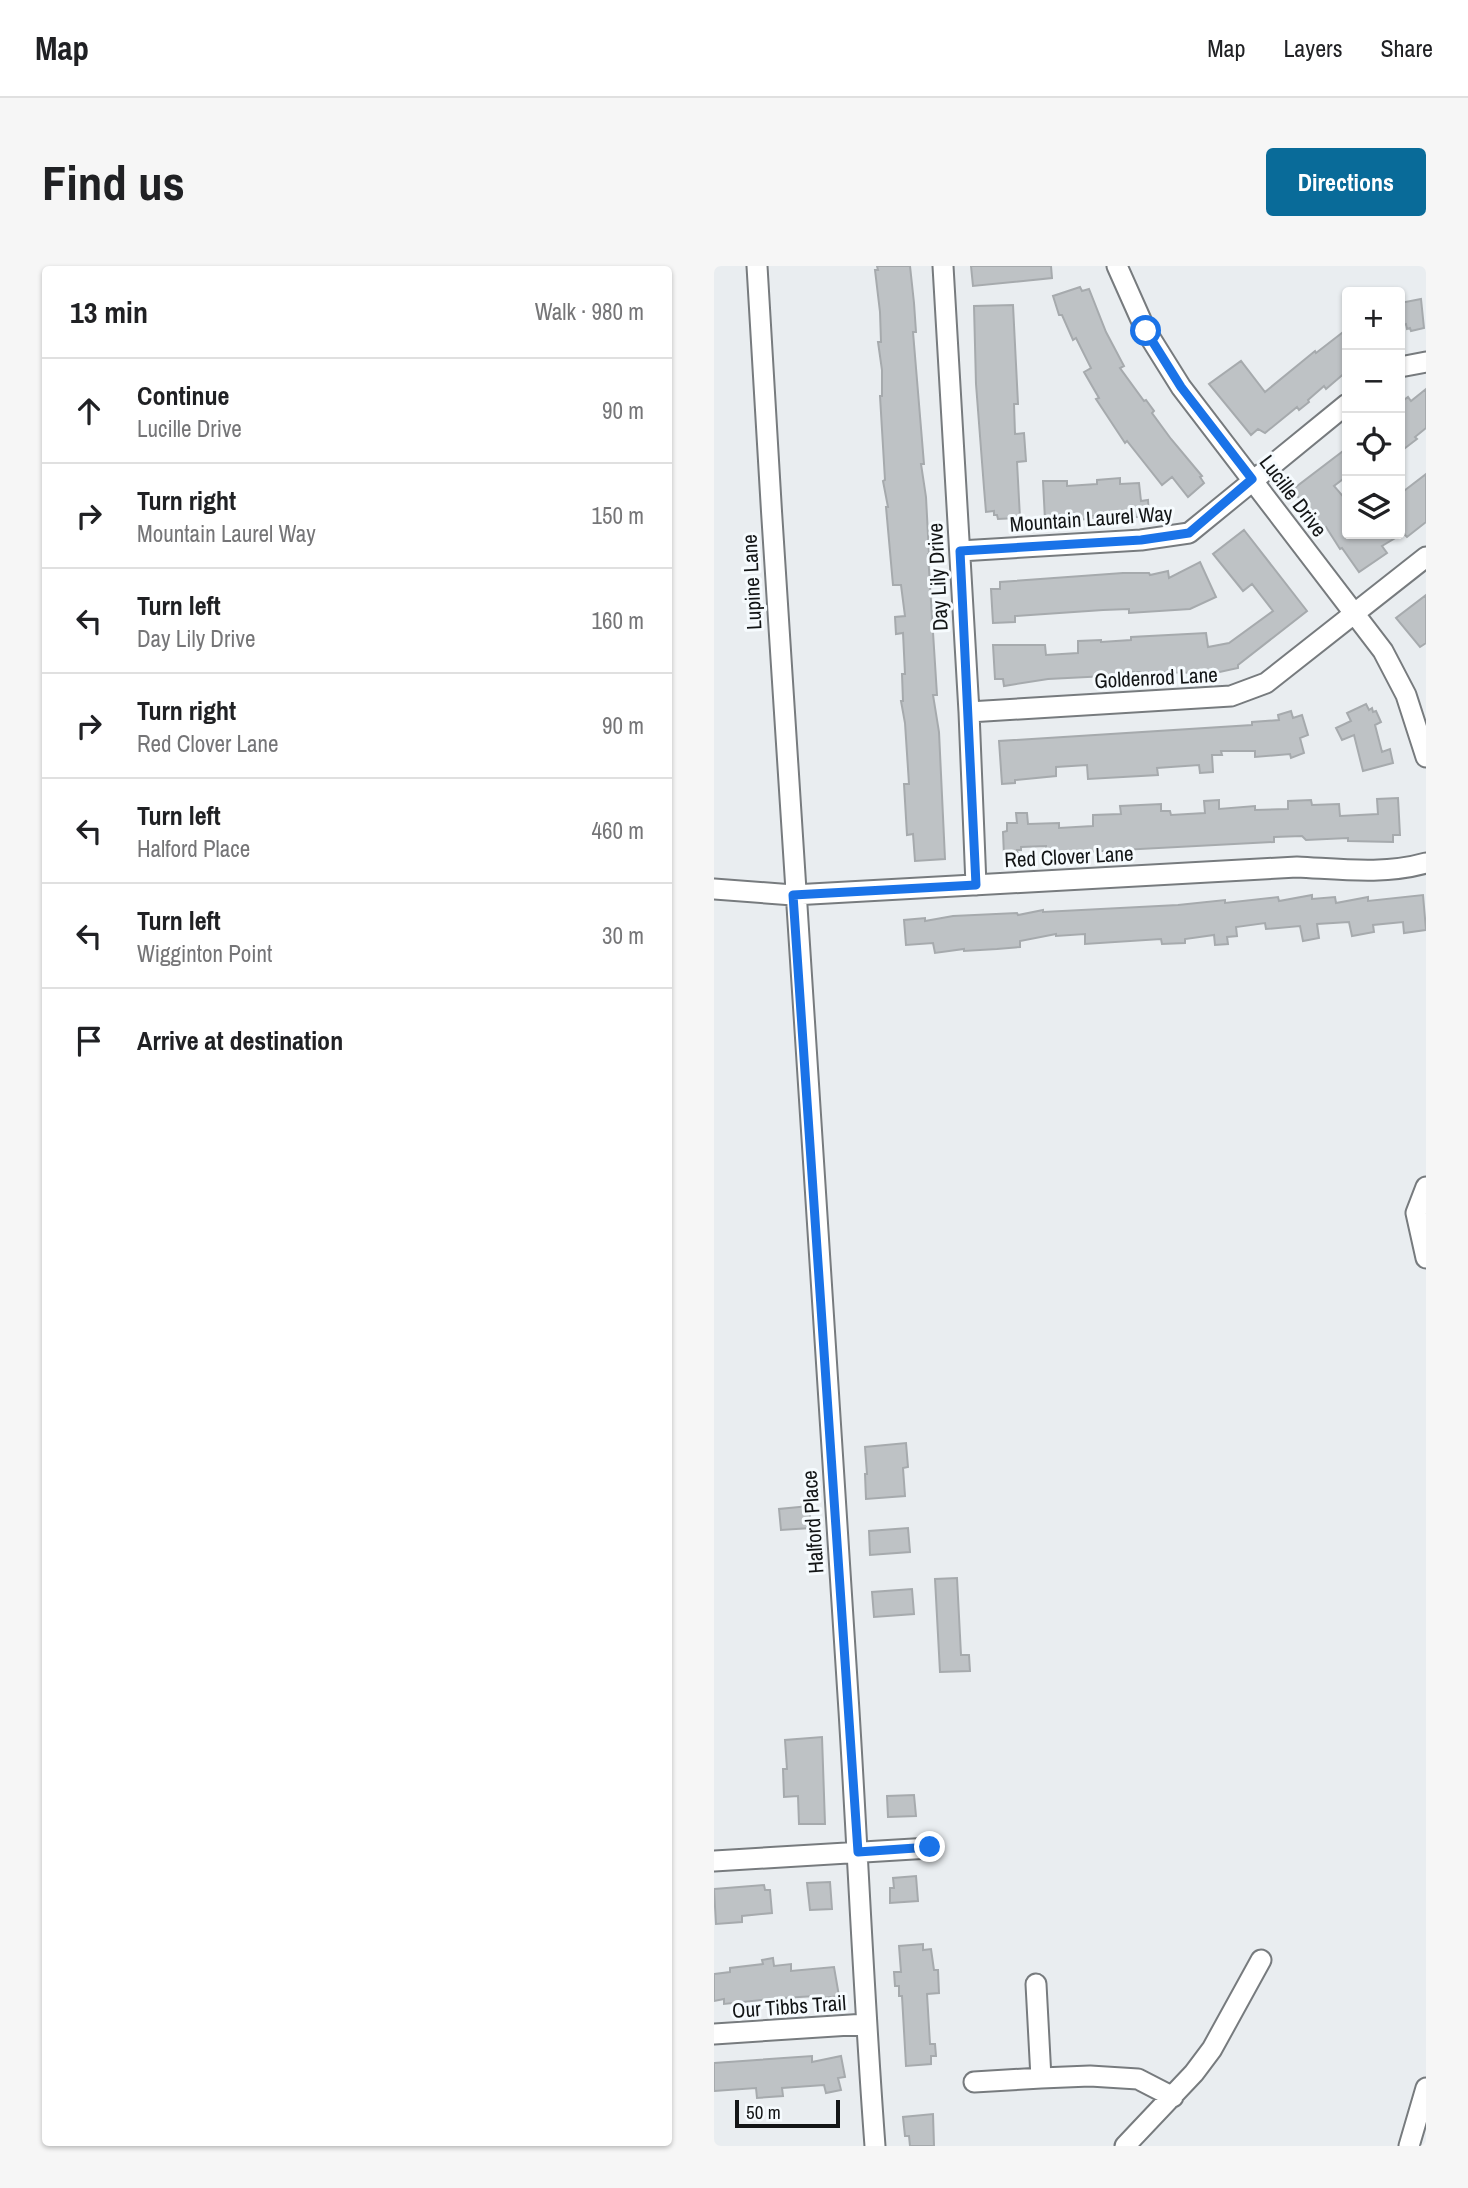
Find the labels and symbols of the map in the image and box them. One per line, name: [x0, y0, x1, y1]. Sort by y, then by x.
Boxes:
route start: [1130, 315, 1161, 346]
street label: Lucille Drive: [1253, 449, 1334, 543]
street label: Mountain Laurel Way: [1009, 498, 1174, 539]
street label: Day Lily Drive: [920, 522, 955, 632]
street label: Lupine Lane: [735, 533, 768, 631]
street label: Goldenrod Lane: [1094, 660, 1218, 695]
street label: Red Clover Lane: [1004, 839, 1134, 874]
street label: Halford Place: [794, 1469, 831, 1575]
route end: [914, 1831, 945, 1862]
street label: Our Tibbs Trail: [731, 1988, 847, 2025]
scale bar: [735, 2097, 840, 2129]

